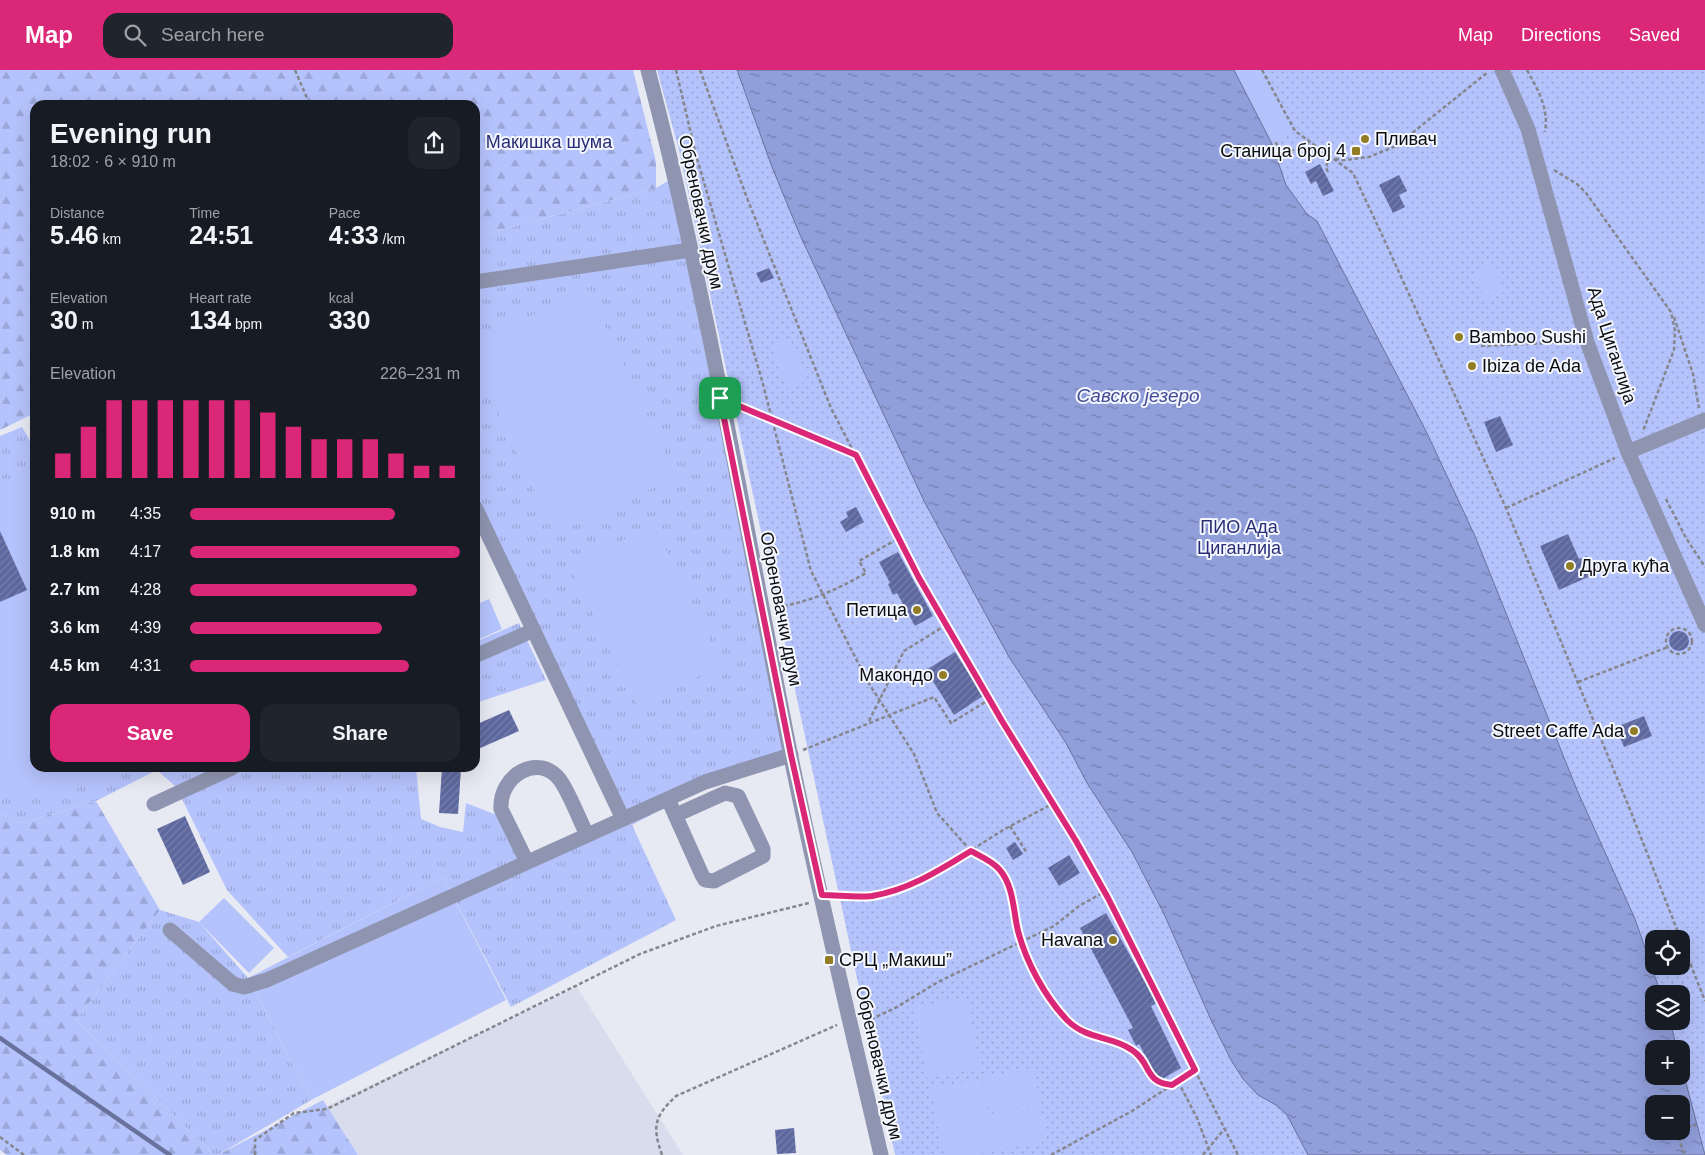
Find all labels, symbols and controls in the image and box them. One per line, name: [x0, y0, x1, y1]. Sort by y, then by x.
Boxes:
search box: [103, 13, 453, 58]
text: Map: [25, 21, 73, 48]
icon: search: [121, 21, 149, 49]
text: Search here: [161, 24, 265, 45]
text: Map: [1458, 25, 1493, 45]
text: Directions: [1521, 25, 1601, 45]
text: Saved: [1629, 25, 1680, 45]
button: share: [408, 117, 460, 169]
text: Evening run: [50, 118, 212, 149]
place label: Пливач: [1375, 129, 1437, 149]
park label: Макишка шума: [486, 132, 613, 152]
street label: Обреновачки друм: [675, 133, 727, 291]
marker: Пливач: [1359, 133, 1371, 145]
place label: Станица број 4: [1220, 141, 1346, 161]
marker: Станица број 4: [1350, 145, 1362, 157]
text: 18:02 · 6 × 910 m: [50, 153, 176, 170]
text: Distance: [50, 205, 104, 221]
text: Time: [189, 205, 220, 221]
text: Pace: [329, 205, 361, 221]
text: 5.46: [50, 221, 99, 249]
text: 24:51: [189, 221, 253, 249]
text: 4:33: [329, 221, 379, 249]
text: km: [99, 231, 121, 247]
text: /km: [379, 231, 405, 247]
street label: Ада Циганлија: [1584, 284, 1641, 407]
text: Elevation: [50, 290, 108, 306]
text: Heart rate: [189, 290, 252, 306]
text: kcal: [329, 290, 354, 306]
text: 30: [50, 306, 78, 334]
text: 134: [189, 306, 231, 334]
text: 330: [329, 306, 370, 334]
text: m: [78, 316, 93, 332]
text: bpm: [231, 316, 262, 332]
place label: Bamboo Sushi: [1469, 327, 1586, 347]
marker: Bamboo Sushi: [1453, 331, 1465, 343]
place label: Ibiza de Ada: [1482, 356, 1582, 376]
marker: Ibiza de Ada: [1466, 360, 1478, 372]
text: Elevation: [50, 365, 116, 382]
text: 226–231 m: [380, 365, 460, 382]
pin: [699, 377, 741, 419]
icon: arrive: [706, 384, 734, 412]
water label: Савско језеро: [1076, 385, 1200, 406]
text: 910 m: [50, 505, 95, 522]
text: 4:35: [130, 505, 161, 522]
park label: ПИО Ада Циганлија: [1197, 517, 1282, 558]
street label: Обреновачки друм: [756, 530, 806, 688]
text: 1.8 km: [50, 543, 100, 560]
text: 4:17: [130, 543, 161, 560]
place label: Друга кућа: [1580, 556, 1670, 576]
marker: Друга кућа: [1564, 560, 1576, 572]
text: 2.7 km: [50, 581, 100, 598]
text: 4:28: [130, 581, 161, 598]
place label: Петица: [846, 600, 908, 620]
marker: Петица: [911, 604, 923, 616]
text: 3.6 km: [50, 619, 100, 636]
text: 4:39: [130, 619, 161, 636]
text: 4.5 km: [50, 657, 100, 674]
text: 4:31: [130, 657, 161, 674]
place label: Макондо: [859, 665, 933, 685]
marker: Макондо: [937, 669, 949, 681]
button: Save: [50, 704, 250, 762]
button: Share: [260, 704, 460, 762]
place label: Street Caffe Ada: [1492, 721, 1625, 741]
marker: Street Caffe Ada: [1628, 725, 1640, 737]
place label: Havana: [1041, 930, 1104, 950]
map controls: [1645, 930, 1690, 1140]
button: locate: [1645, 930, 1690, 975]
marker: Havana: [1107, 934, 1119, 946]
place label: СРЦ „Макиш”: [839, 950, 952, 970]
marker: СРЦ „Макиш”: [823, 954, 835, 966]
street label: Обреновачки друм: [852, 984, 906, 1142]
button: layers: [1645, 985, 1690, 1030]
button: +: [1645, 1040, 1690, 1085]
button: −: [1645, 1095, 1690, 1140]

